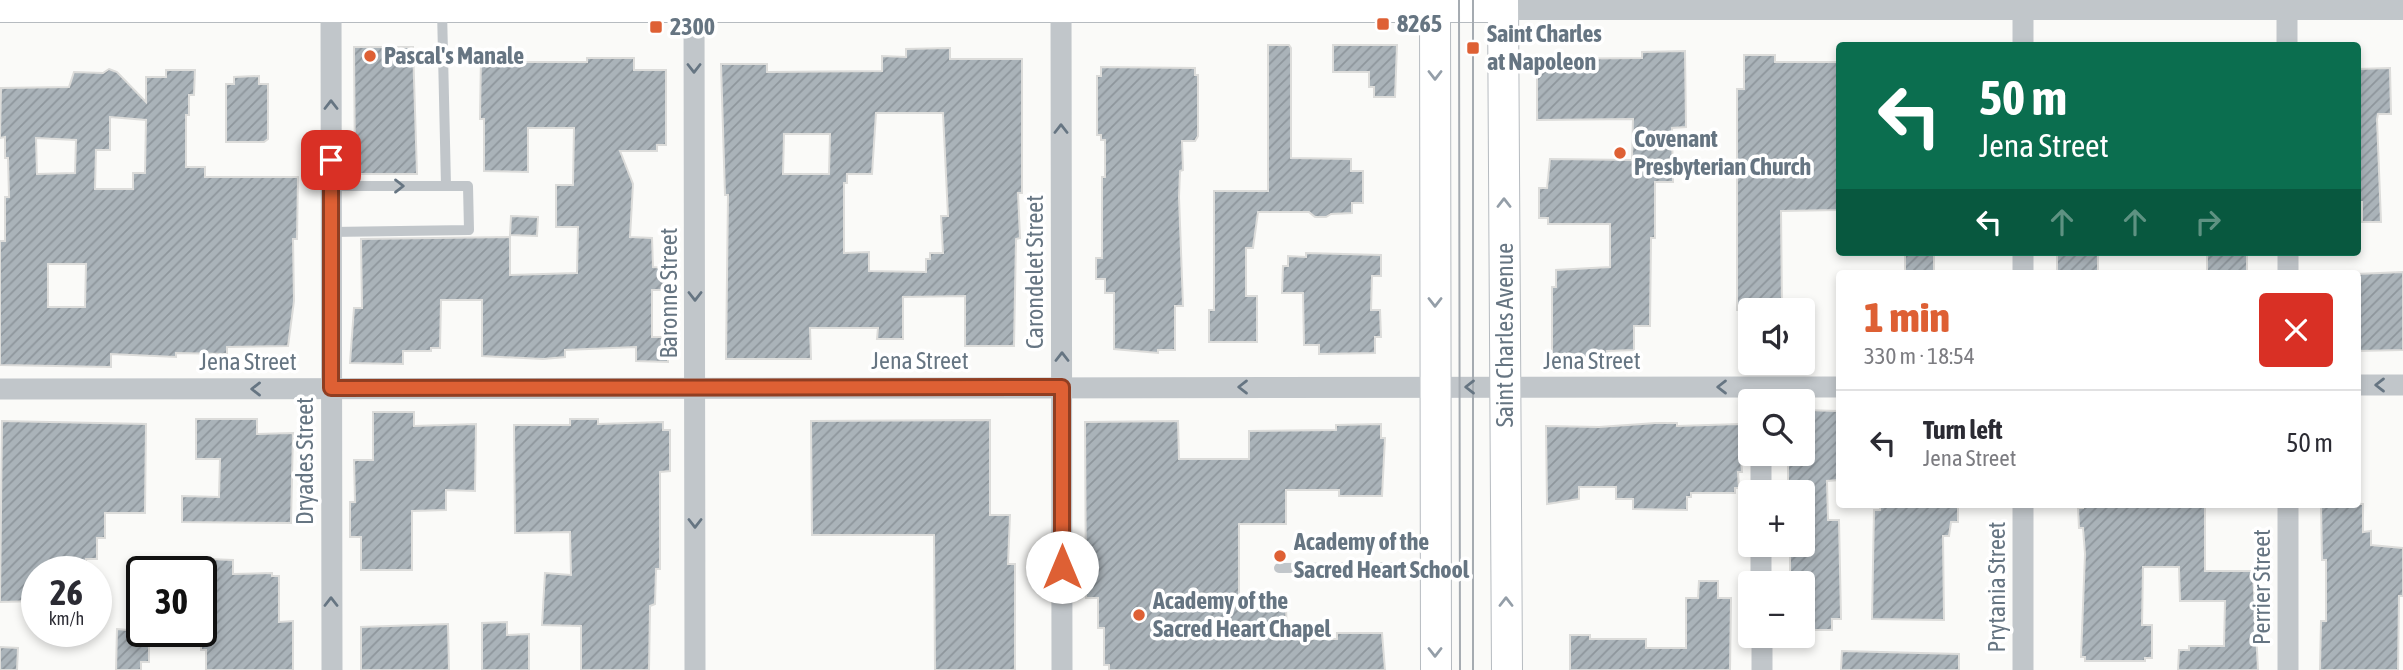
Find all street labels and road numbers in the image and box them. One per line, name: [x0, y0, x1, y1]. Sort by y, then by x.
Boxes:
street label: Carondelet Street: [1021, 195, 1048, 349]
street label: Baronne Street: [655, 227, 682, 359]
street label: Saint Charles Avenue: [1491, 243, 1518, 427]
street label: Jena Street: [871, 347, 969, 374]
street label: Jena Street: [1543, 347, 1641, 374]
street label: Jena Street: [199, 348, 297, 375]
street label: Dryades Street: [291, 397, 318, 525]
street label: Prytania Street: [1983, 521, 2010, 653]
street label: Perrier Street: [2248, 529, 2275, 645]

